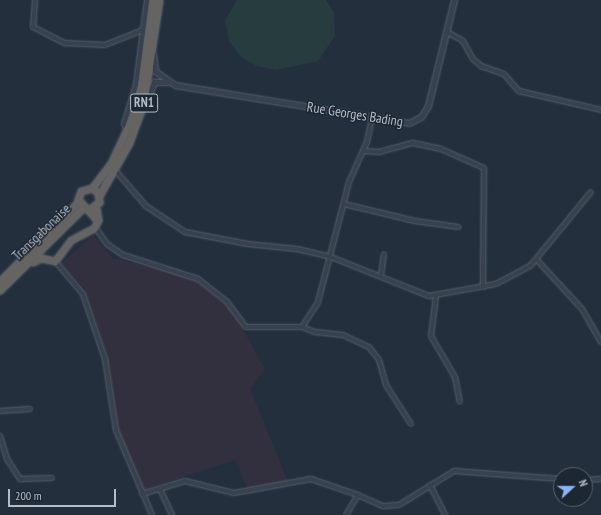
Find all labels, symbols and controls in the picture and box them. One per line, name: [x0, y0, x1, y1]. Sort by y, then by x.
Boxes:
road number: RN1: [130, 92, 158, 114]
street label: Rue Georges Bading: [306, 98, 404, 130]
street label: Transgabonaise: [8, 200, 74, 264]
north arrow: [553, 467, 593, 507]
text: N: [576, 478, 591, 488]
scale bar: [10, 481, 118, 507]
text: 200 m: [15, 488, 42, 503]

